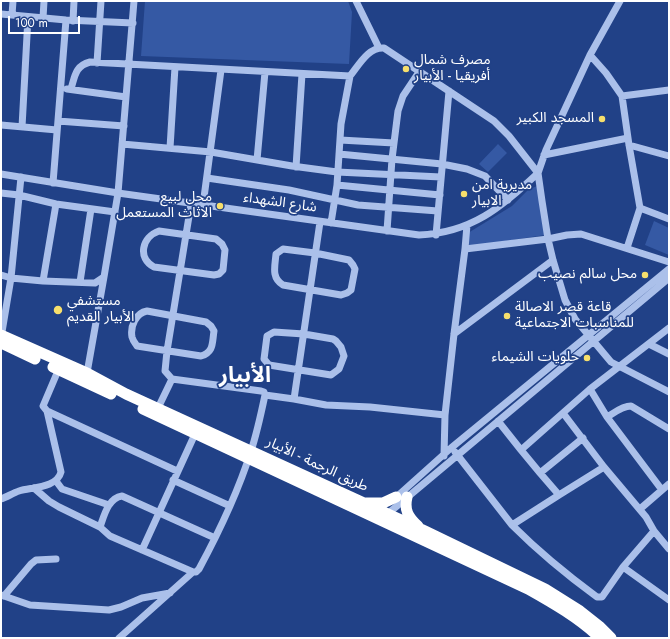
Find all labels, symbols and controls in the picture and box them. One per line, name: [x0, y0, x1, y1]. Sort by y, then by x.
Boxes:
scale bar: [10, 8, 82, 34]
text: 100 m: [15, 14, 48, 32]
place label: مصرف شمال أفريقيا - الأبيار: [414, 53, 491, 86]
marker: مصرف شمال أفريقيا - الأبيار: [401, 64, 411, 74]
place label: المسجد الكبير: [517, 111, 594, 127]
marker: المسجد الكبير: [597, 114, 607, 124]
place label: مديرية امن الابيار: [472, 178, 532, 210]
marker: مديرية امن الابيار: [459, 189, 469, 199]
place label: محل لبيع الاثاث المستعمل: [116, 190, 212, 222]
street label: شارع الشهداء: [242, 190, 318, 216]
marker: محل لبيع الاثاث المستعمل: [215, 201, 225, 211]
place label: محل سالم نصيب: [538, 267, 637, 283]
marker: محل سالم نصيب: [640, 270, 650, 280]
place label: مستشفي الأبيار القديم: [67, 294, 134, 326]
place label: قاعة قصر الاصالة للمناسبات الاجتماعية: [515, 300, 634, 332]
marker: مستشفي الأبيار القديم: [52, 304, 64, 316]
marker: قاعة قصر الاصالة للمناسبات الاجتماعية: [502, 311, 512, 321]
place label: حلويات الشيماء: [492, 350, 579, 366]
marker: حلويات الشيماء: [582, 353, 592, 363]
district label: الأبيار: [219, 364, 271, 390]
street label: طريق الرجمة - الأبيار: [263, 434, 371, 496]

